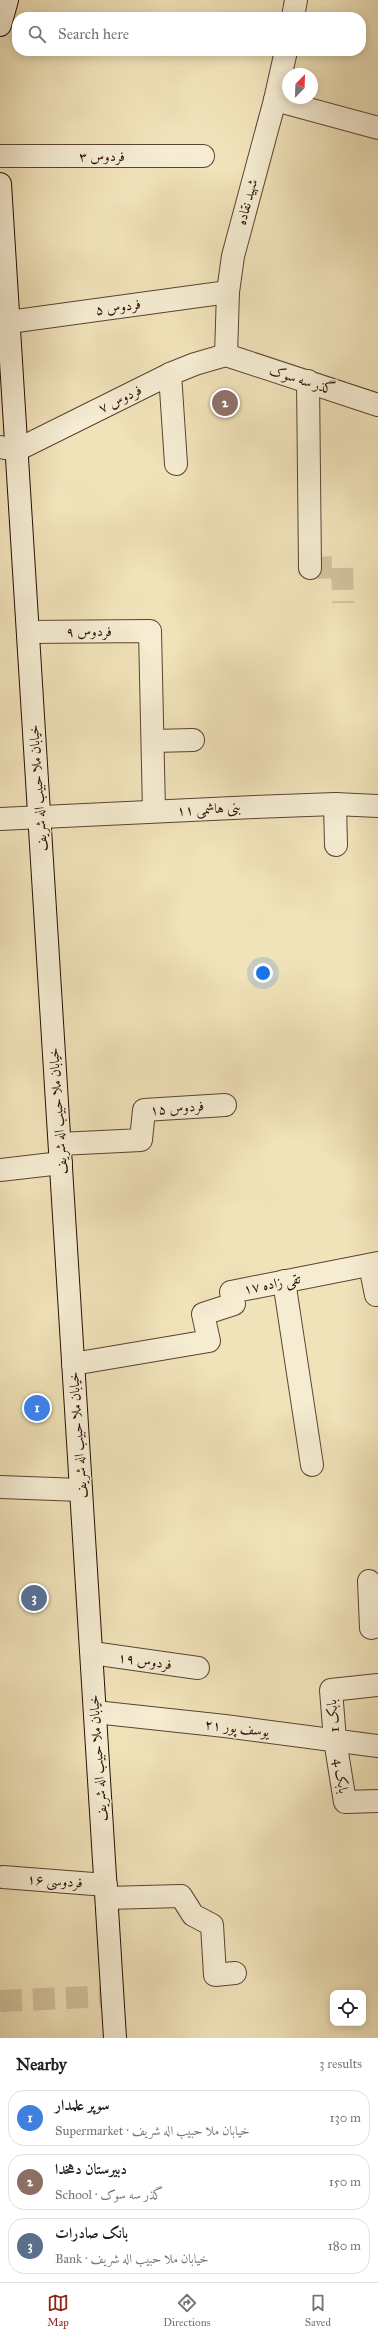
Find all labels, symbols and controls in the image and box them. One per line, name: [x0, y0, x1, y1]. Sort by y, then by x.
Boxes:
search box: [12, 12, 366, 56]
icon: search: [26, 23, 48, 45]
text: Search here: [58, 25, 129, 43]
north arrow: [282, 68, 318, 104]
street label: فردوس ۳: [79, 148, 125, 165]
street label: شهید نقاده: [233, 177, 262, 227]
street label: فردوس ۵: [94, 295, 142, 319]
street label: گذر سه سوک: [267, 360, 337, 399]
street label: فردوس ۷: [96, 381, 144, 417]
pin: 2: [212, 388, 238, 418]
street label: فردوس ۹: [66, 623, 112, 640]
street label: خیابان ملا حبیب اله شریف: [25, 724, 52, 852]
street label: بنی هاشمی ۱۱: [177, 799, 242, 820]
your location: [253, 963, 273, 983]
street label: خیابان ملا حبیب اله شریف: [45, 1047, 72, 1175]
street label: فردوس ۱۵: [149, 1097, 205, 1119]
street label: تقی زاده ۱۷: [242, 1270, 303, 1300]
street label: خیابان ملا حبیب اله شریف: [65, 1371, 92, 1499]
pin: 1: [24, 1393, 50, 1423]
pin: 3: [21, 1583, 47, 1613]
street label: فردوس ۱۹: [117, 1649, 173, 1673]
street label: خیابان ملا حبیب اله شریف: [85, 1694, 112, 1822]
street label: بابک 1: [323, 1699, 343, 1733]
street label: یوسف پور ۲۱: [203, 1716, 272, 1743]
street label: بابک 4: [330, 1757, 352, 1795]
street label: فردوسی ۱۶: [27, 1871, 83, 1892]
map controls: [330, 1990, 366, 2026]
button: locate: [330, 1990, 366, 2026]
text: Nearby: [16, 2054, 67, 2075]
text: 3 results: [319, 2056, 362, 2072]
text: سوپر علمدار: [55, 2096, 110, 2114]
text: 1: [27, 2110, 33, 2126]
text: 130 m: [329, 2110, 361, 2126]
text: Supermarket · خیابان ملا حبیب اله شریف: [55, 2123, 250, 2139]
text: دبیرستان دهخدا: [55, 2160, 127, 2178]
text: 2: [27, 2174, 33, 2190]
text: 150 m: [329, 2174, 361, 2190]
text: School · گذر سه سوک: [55, 2187, 163, 2203]
text: بانک صادرات: [55, 2224, 128, 2242]
text: 3: [27, 2238, 33, 2254]
text: 180 m: [328, 2238, 361, 2254]
text: Bank · خیابان ملا حبیب اله شریف: [55, 2251, 208, 2267]
tab: Map: [47, 2292, 69, 2329]
tab: Directions: [163, 2292, 211, 2329]
tab: Saved: [305, 2292, 331, 2329]

